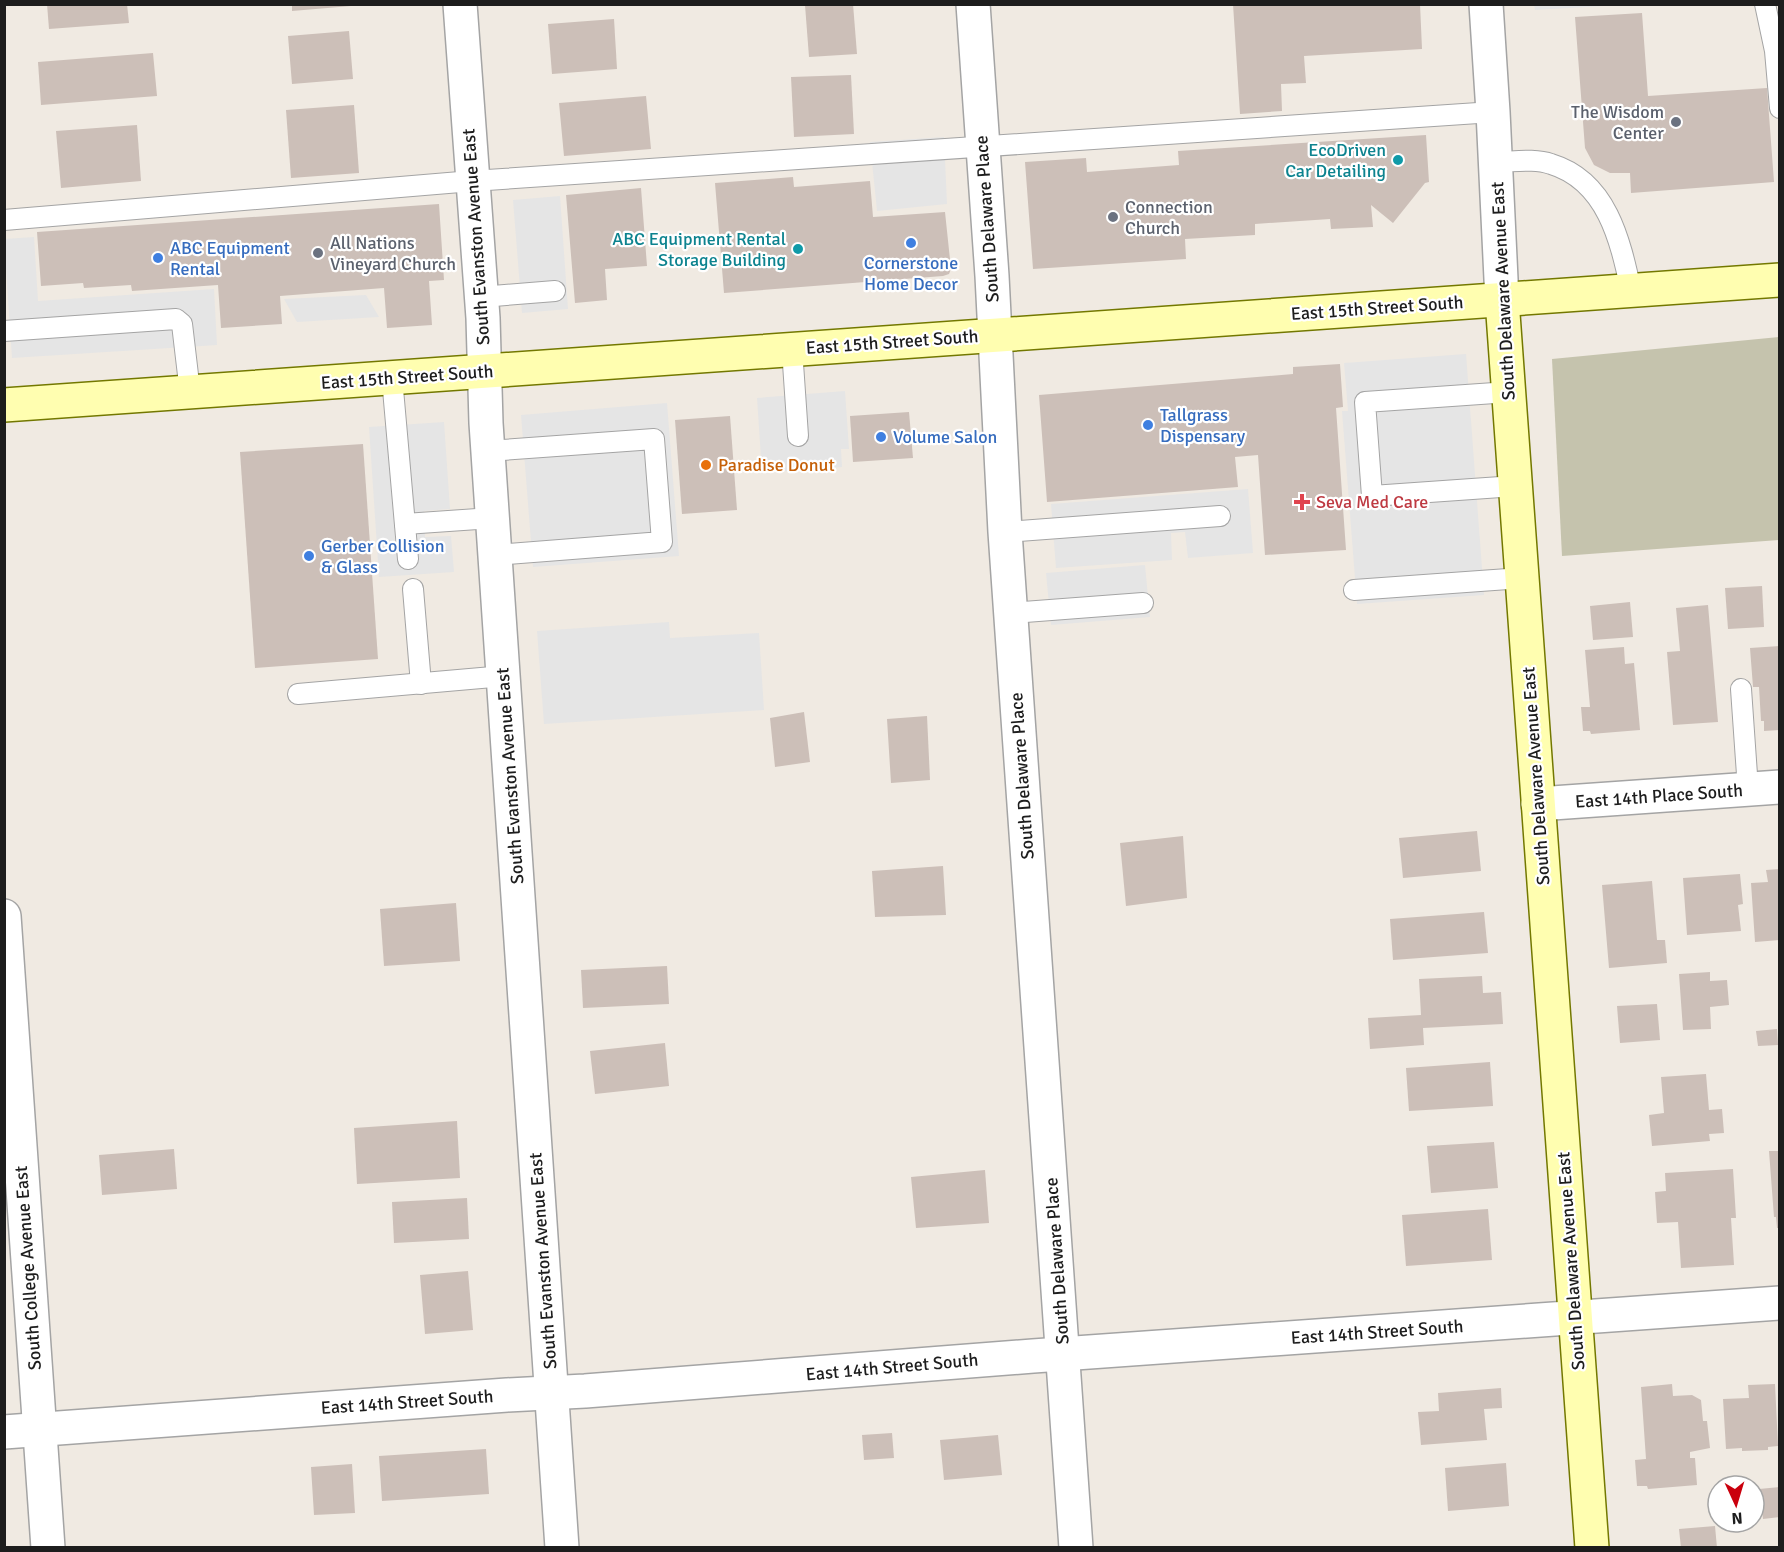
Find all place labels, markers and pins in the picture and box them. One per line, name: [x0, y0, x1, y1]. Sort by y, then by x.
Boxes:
place label: The Wisdom Center: [1571, 101, 1664, 144]
marker: The Wisdom Center: [1669, 115, 1683, 129]
place label: EcoDriven Car Detailing: [1285, 139, 1386, 182]
marker: EcoDriven Car Detailing: [1391, 153, 1405, 167]
place label: Connection Church: [1125, 196, 1213, 239]
marker: Connection Church: [1106, 210, 1120, 224]
place label: ABC Equipment Rental Storage Building: [612, 228, 786, 271]
place label: All Nations Vineyard Church: [330, 232, 456, 275]
marker: Cornerstone Home Decor: [904, 236, 918, 250]
place label: ABC Equipment Rental: [170, 237, 290, 280]
marker: ABC Equipment Rental Storage Building: [791, 242, 805, 256]
marker: All Nations Vineyard Church: [311, 246, 325, 260]
marker: ABC Equipment Rental: [151, 251, 165, 265]
place label: Cornerstone Home Decor: [864, 252, 958, 295]
place label: Tallgrass Dispensary: [1160, 404, 1246, 447]
marker: Tallgrass Dispensary: [1141, 418, 1155, 432]
place label: Volume Salon: [893, 426, 997, 448]
marker: Volume Salon: [874, 430, 888, 444]
place label: Paradise Donut: [718, 454, 835, 476]
marker: Paradise Donut: [699, 458, 713, 472]
place label: Seva Med Care: [1316, 491, 1428, 513]
marker: Seva Med Care: [1293, 493, 1311, 511]
place label: Gerber Collision & Glass: [321, 535, 445, 578]
marker: Gerber Collision & Glass: [302, 549, 316, 563]

